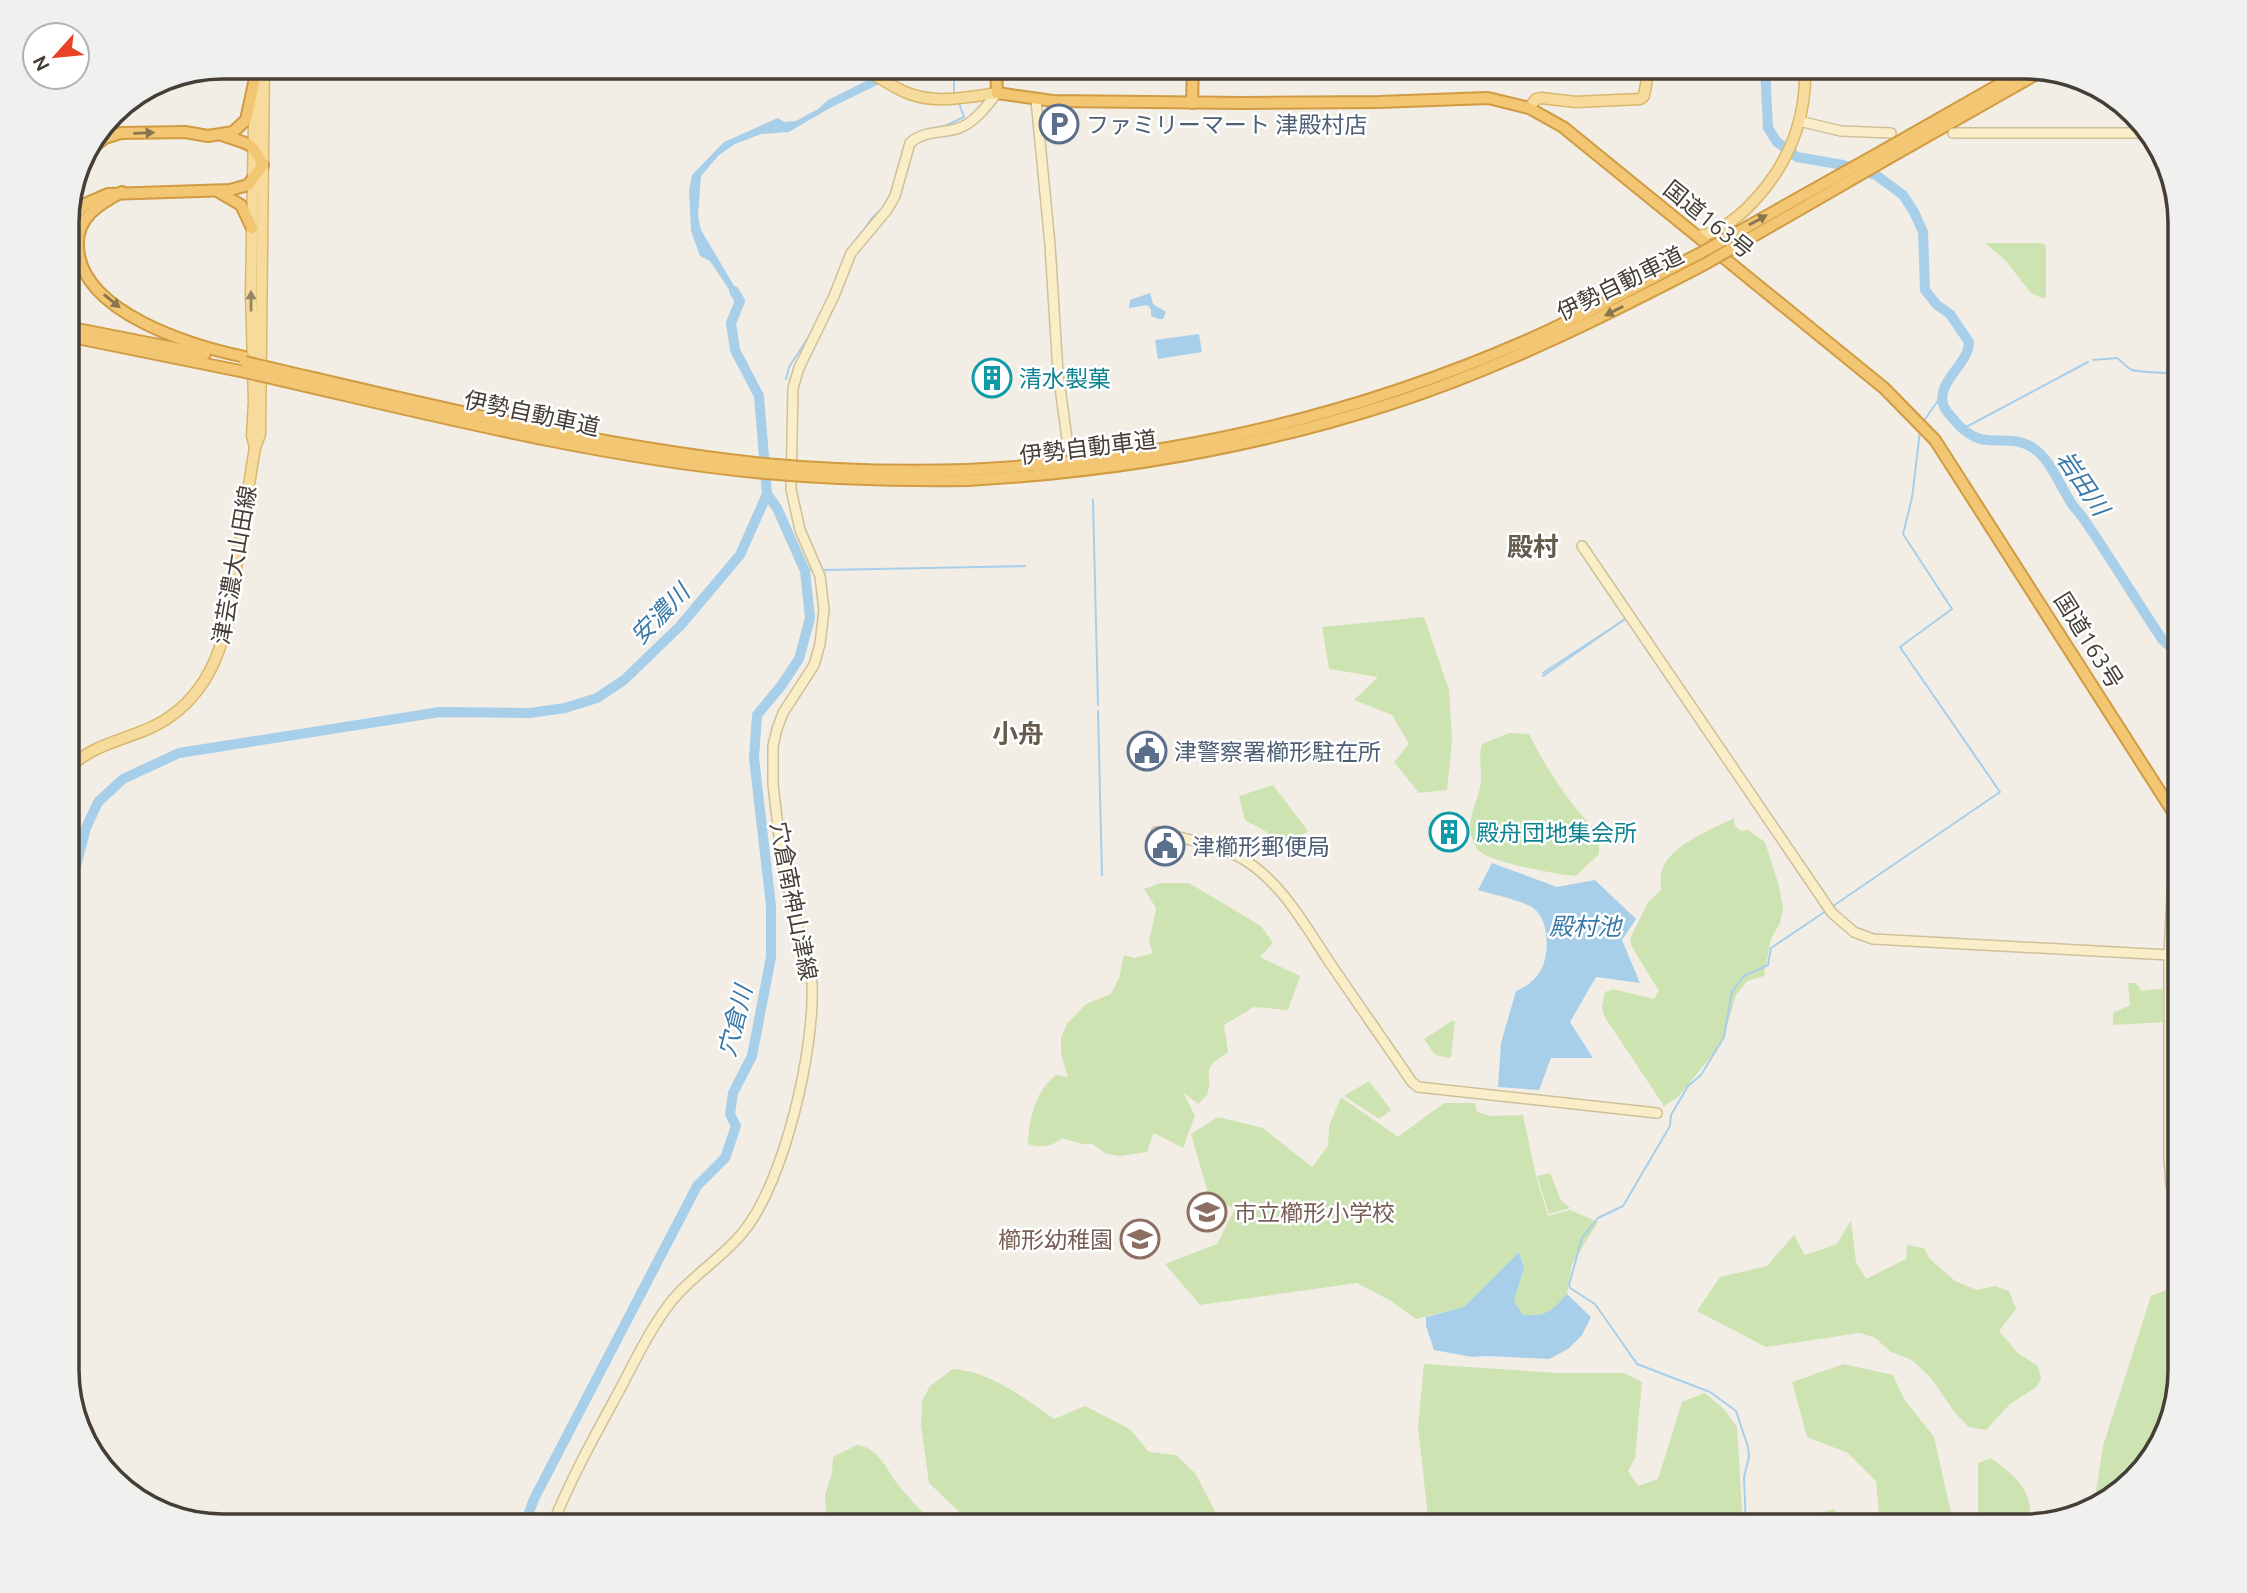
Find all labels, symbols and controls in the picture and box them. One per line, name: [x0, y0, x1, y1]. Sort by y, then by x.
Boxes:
north arrow: [21, 21, 91, 91]
text: N: [28, 52, 54, 75]
parking icon: ファミリーマート 津殿村店: [1038, 103, 1080, 145]
place label: ファミリーマート 津殿村店: [1086, 112, 1367, 137]
one-way arrow: [133, 127, 155, 138]
street label: 国道163号: [1659, 175, 1759, 263]
one-way arrow: [1749, 214, 1768, 226]
street label: 伊勢自動車道: [1553, 242, 1687, 324]
one-way arrow: [245, 290, 257, 312]
one-way arrow: [104, 293, 121, 308]
one-way arrow: [1604, 305, 1624, 316]
building icon: 清水製菓: [971, 357, 1013, 399]
place label: 清水製菓: [1019, 366, 1111, 391]
street label: 伊勢自動車道: [462, 386, 602, 440]
street label: 伊勢自動車道: [1018, 426, 1158, 468]
water label: 岩田川: [2052, 446, 2116, 523]
street label: 津芸濃大山田線: [208, 484, 260, 646]
district label: 殿村: [1507, 532, 1559, 561]
water label: 安濃川: [625, 577, 697, 649]
street label: 国道163号: [2050, 588, 2128, 692]
district label: 小舟: [992, 719, 1044, 748]
public building icon: 津警察署櫛形駐在所: [1126, 730, 1168, 772]
place label: 津警察署櫛形駐在所: [1174, 739, 1381, 764]
building icon: 殿舟団地集会所: [1428, 811, 1470, 853]
street label: 穴倉南神山津線: [766, 820, 822, 982]
place label: 殿舟団地集会所: [1476, 820, 1637, 845]
public building icon: 津櫛形郵便局: [1144, 825, 1186, 867]
place label: 津櫛形郵便局: [1192, 834, 1330, 859]
water label: 殿村池: [1549, 913, 1623, 940]
water label: 穴倉川: [713, 980, 758, 1059]
school or university icon: 市立櫛形小学校: [1186, 1191, 1228, 1233]
place label: 市立櫛形小学校: [1234, 1200, 1395, 1225]
school or university icon: 櫛形幼稚園: [1119, 1218, 1161, 1260]
place label: 櫛形幼稚園: [998, 1227, 1113, 1252]

